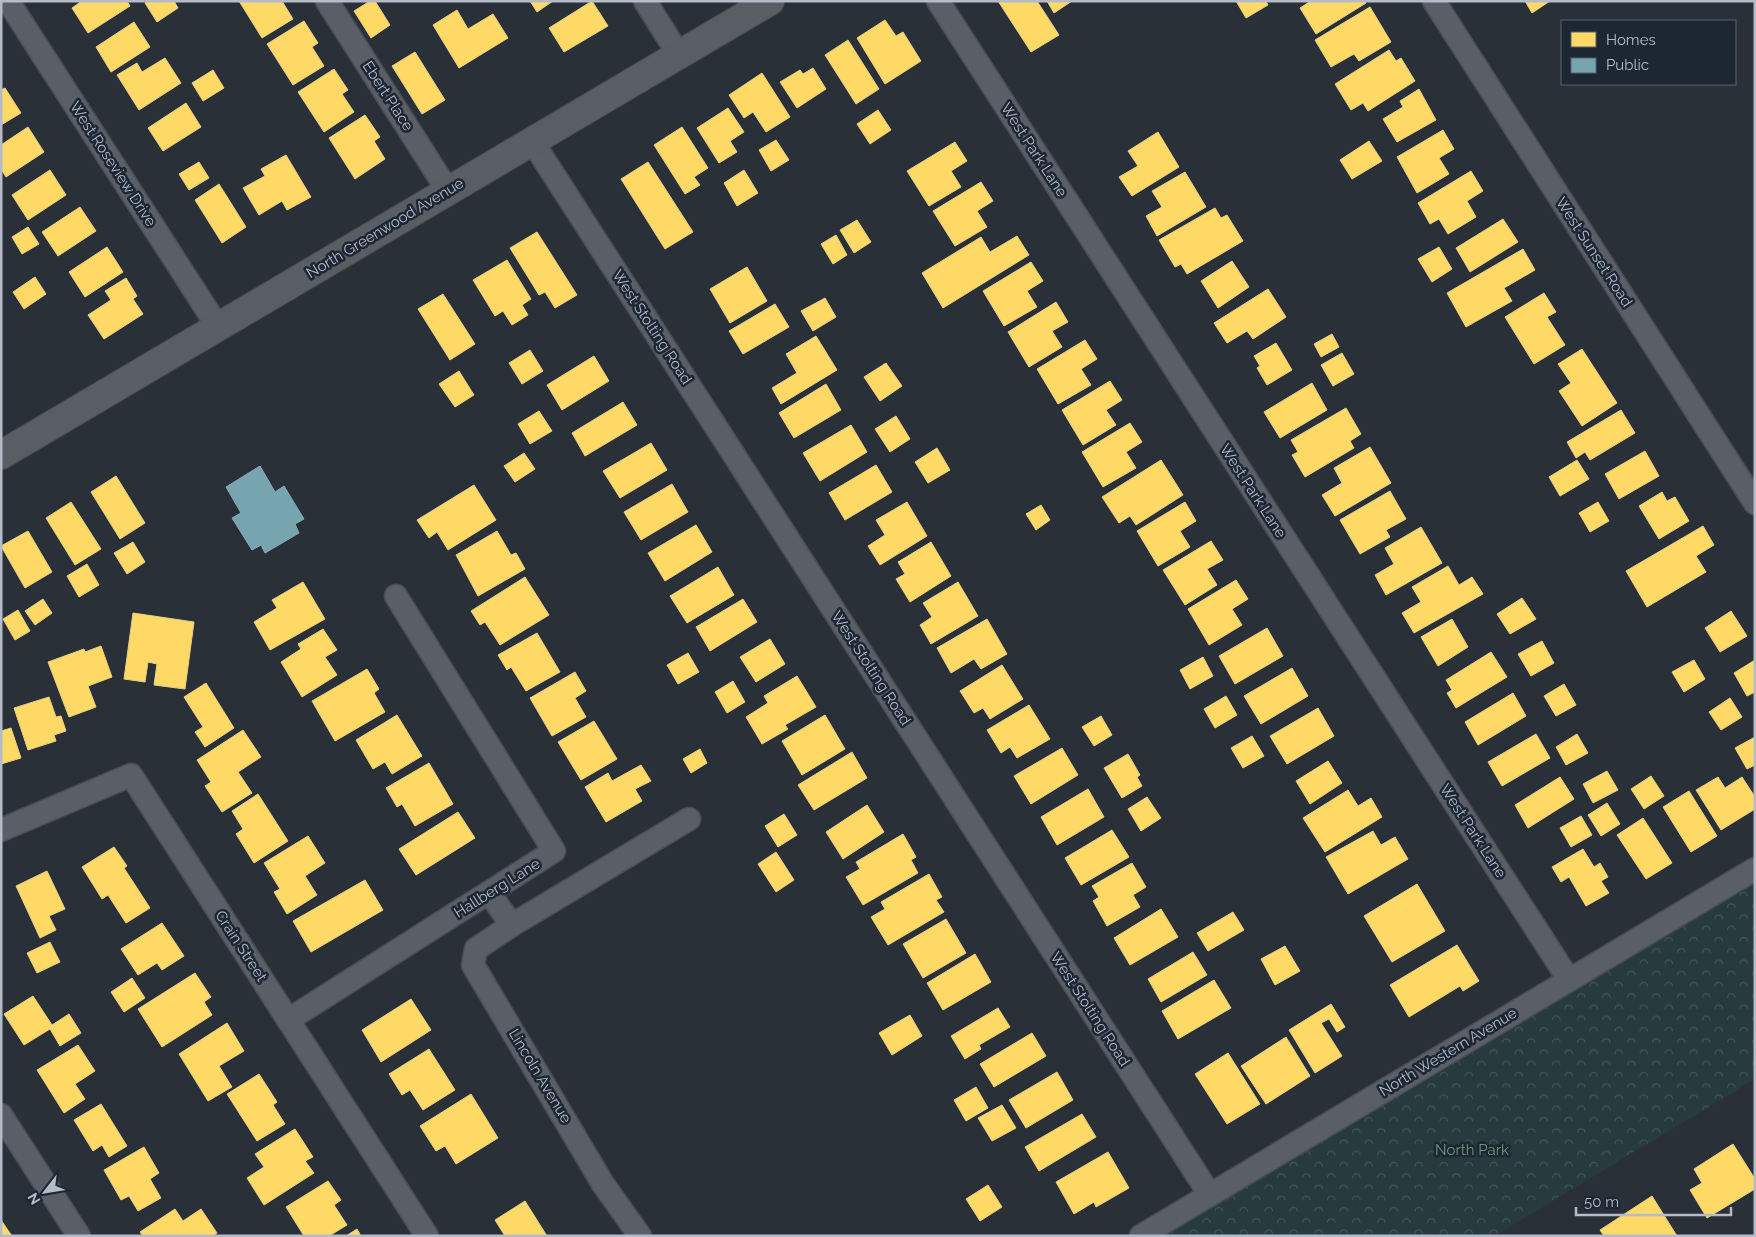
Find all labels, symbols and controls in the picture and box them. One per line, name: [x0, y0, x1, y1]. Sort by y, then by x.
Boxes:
legend: [1561, 20, 1736, 85]
text: Homes: [1606, 31, 1656, 49]
text: Public: [1606, 56, 1649, 74]
street label: Ebert Place: [359, 58, 417, 135]
street label: West Roseview Drive: [66, 98, 160, 230]
street label: West Park Lane: [997, 100, 1071, 201]
street label: North Greenwood Avenue: [303, 174, 467, 282]
street label: West Sunset Road: [1552, 194, 1636, 310]
street label: West Stolting Road: [608, 267, 696, 387]
street label: West Park Lane: [1216, 441, 1290, 542]
street label: West Stolting Road: [827, 608, 915, 728]
street label: West Park Lane: [1436, 781, 1510, 882]
street label: Hallberg Lane: [451, 854, 543, 922]
street label: Crain Street: [211, 907, 271, 985]
street label: West Stolting Road: [1046, 949, 1134, 1069]
street label: North Western Avenue: [1376, 1004, 1520, 1100]
street label: Lincoln Avenue: [505, 1026, 575, 1127]
park label: North Park: [1435, 1141, 1509, 1159]
north arrow: [20, 1167, 70, 1217]
scale bar: [1576, 1184, 1731, 1216]
text: N: [24, 1190, 43, 1207]
text: 50 m: [1584, 1193, 1619, 1211]

